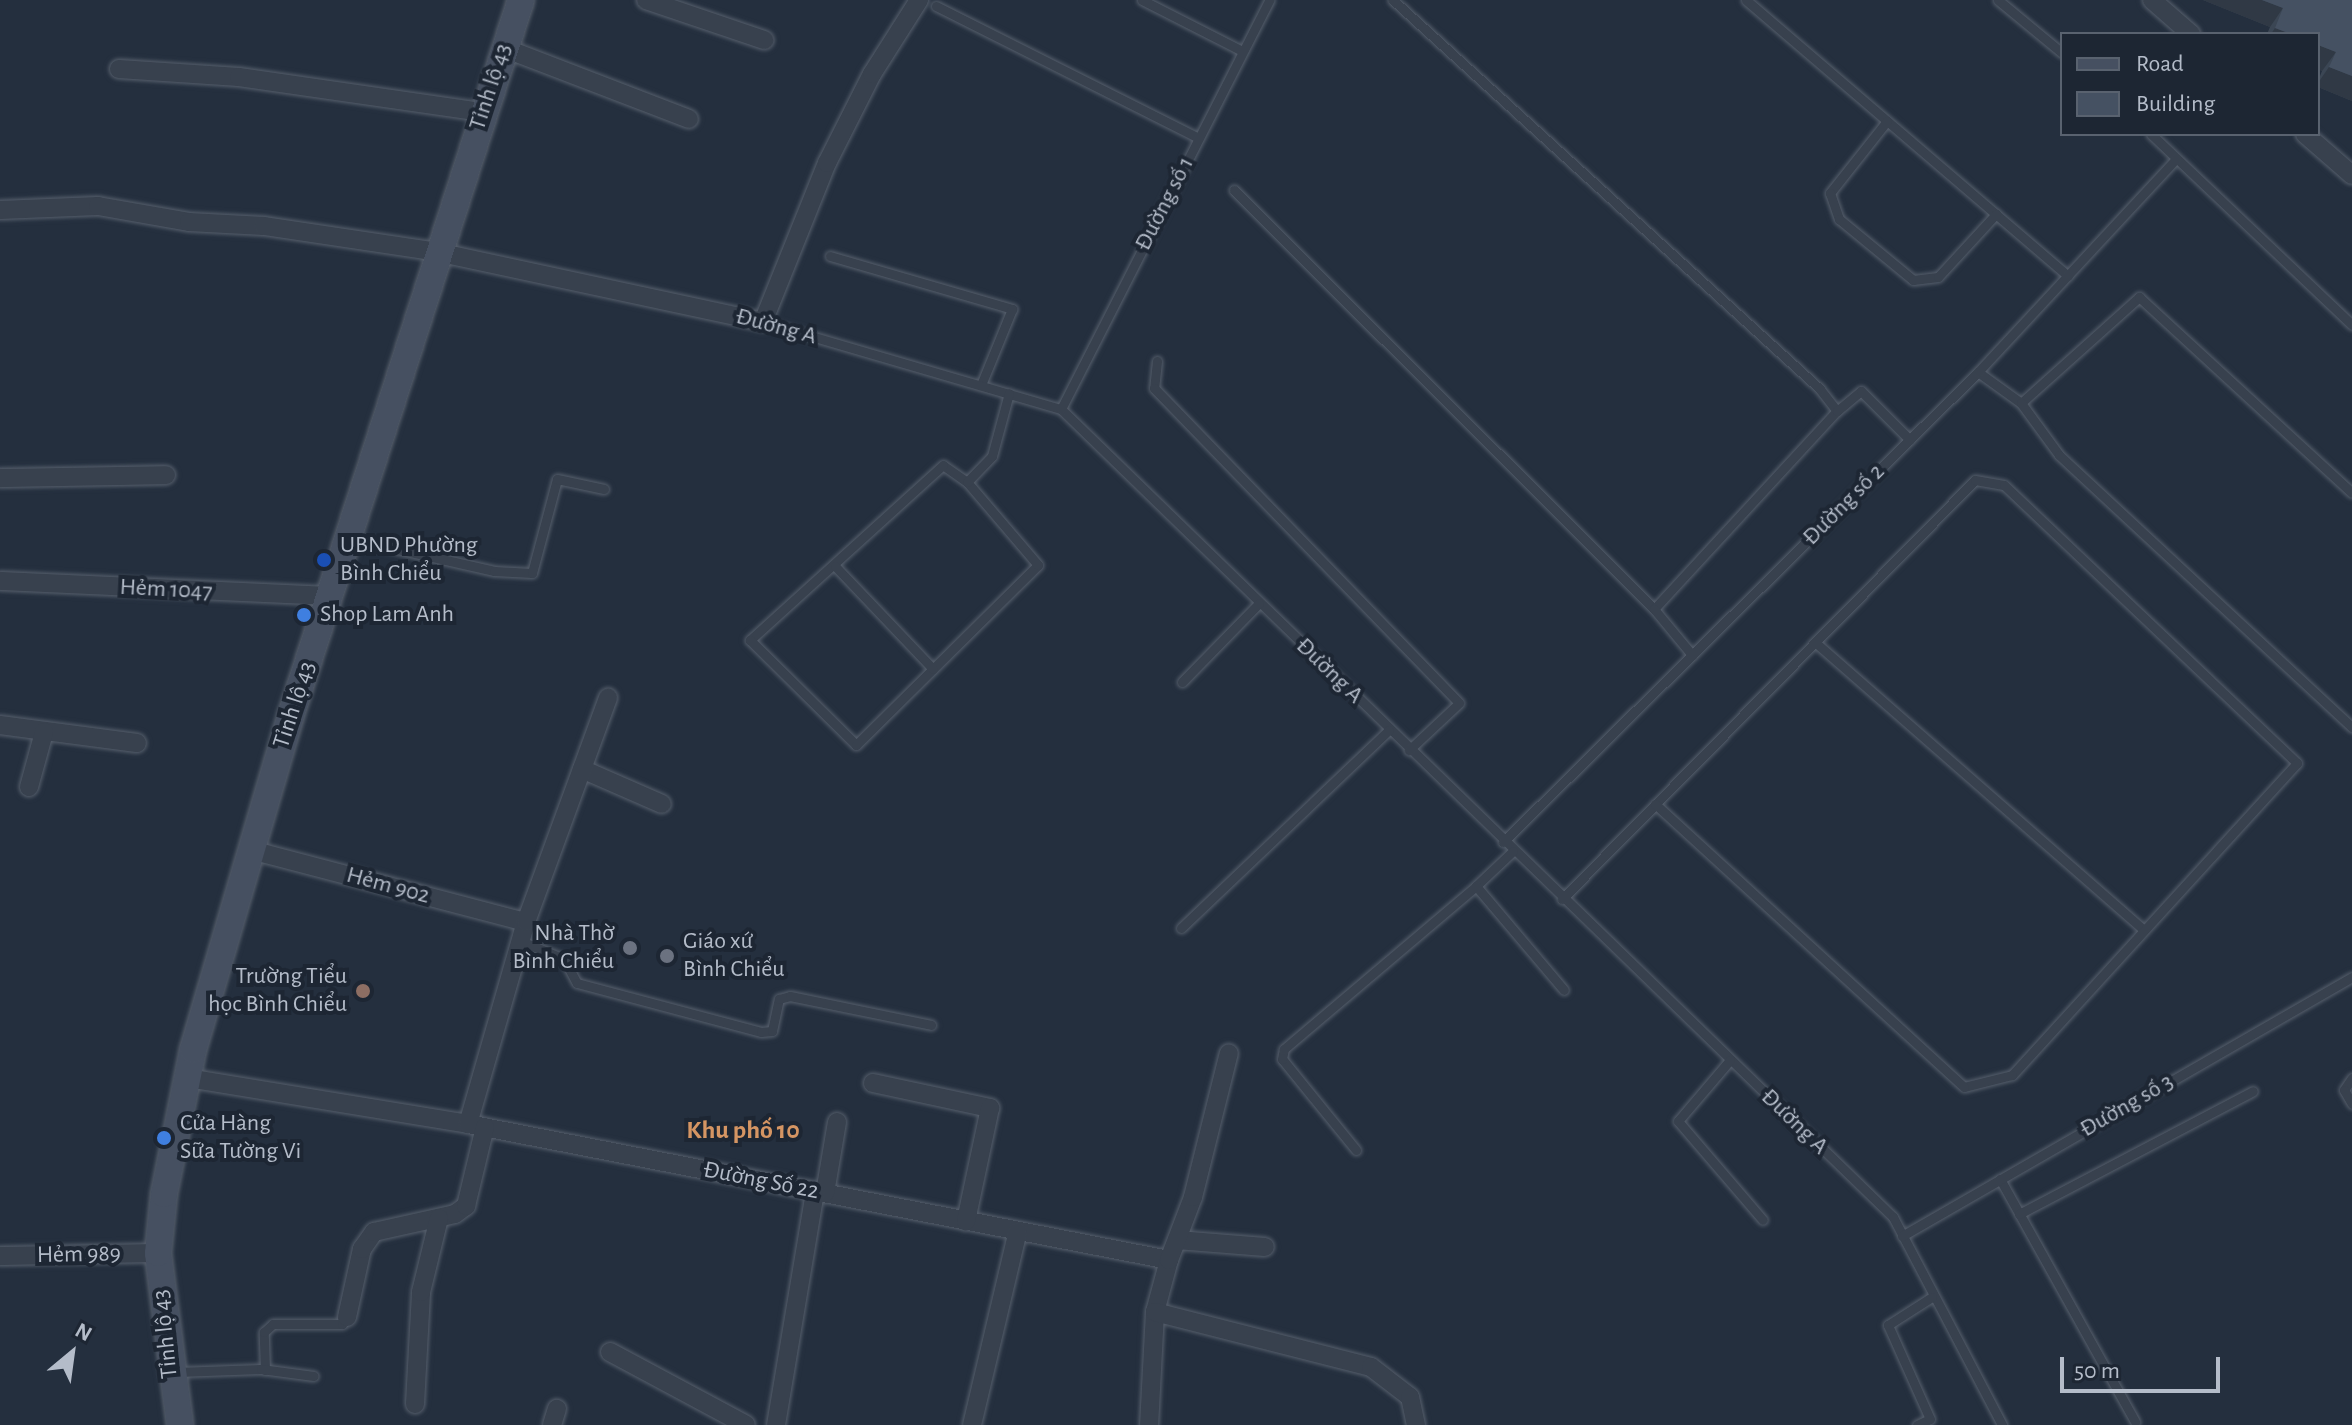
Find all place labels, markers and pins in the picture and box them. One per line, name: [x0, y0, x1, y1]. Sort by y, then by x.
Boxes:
place label: UBND Phường Bình Chiểu: [340, 532, 477, 588]
marker: UBND Phường Bình Chiểu: [315, 551, 333, 569]
place label: Shop Lam Anh: [320, 601, 454, 629]
marker: Shop Lam Anh: [295, 606, 313, 624]
place label: Nhà Thờ Bình Chiểu: [512, 920, 614, 976]
place label: Giáo xứ Bình Chiểu: [683, 928, 785, 984]
marker: Nhà Thờ Bình Chiểu: [621, 939, 639, 957]
marker: Giáo xứ Bình Chiểu: [658, 947, 676, 965]
place label: Trường Tiểu học Bình Chiểu: [208, 963, 347, 1019]
marker: Trường Tiểu học Bình Chiểu: [354, 982, 372, 1000]
place label: Cửa Hàng Sữa Tường Vi: [180, 1110, 301, 1166]
marker: Cửa Hàng Sữa Tường Vi: [155, 1129, 173, 1147]

